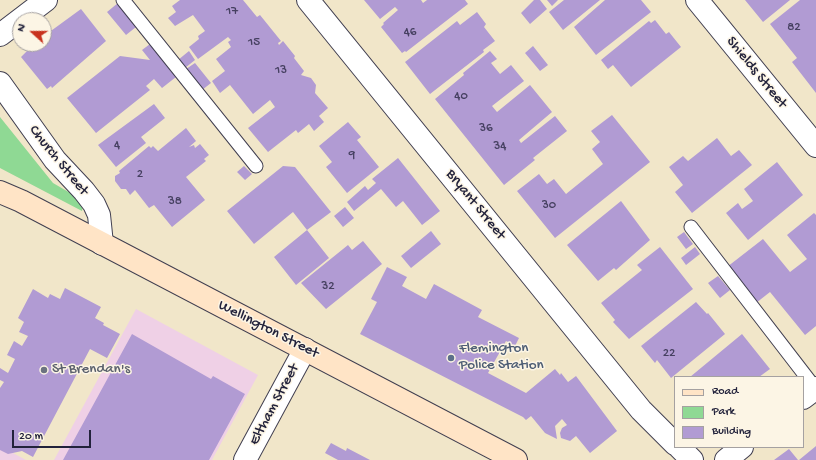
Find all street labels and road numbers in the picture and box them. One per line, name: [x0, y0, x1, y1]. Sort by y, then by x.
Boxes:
street label: Shields Street: [722, 33, 790, 113]
street label: Church Street: [24, 122, 92, 200]
street label: Bryant Street: [441, 166, 509, 244]
street label: Wellington Street: [215, 297, 321, 363]
street label: Eltham Street: [246, 361, 304, 449]

